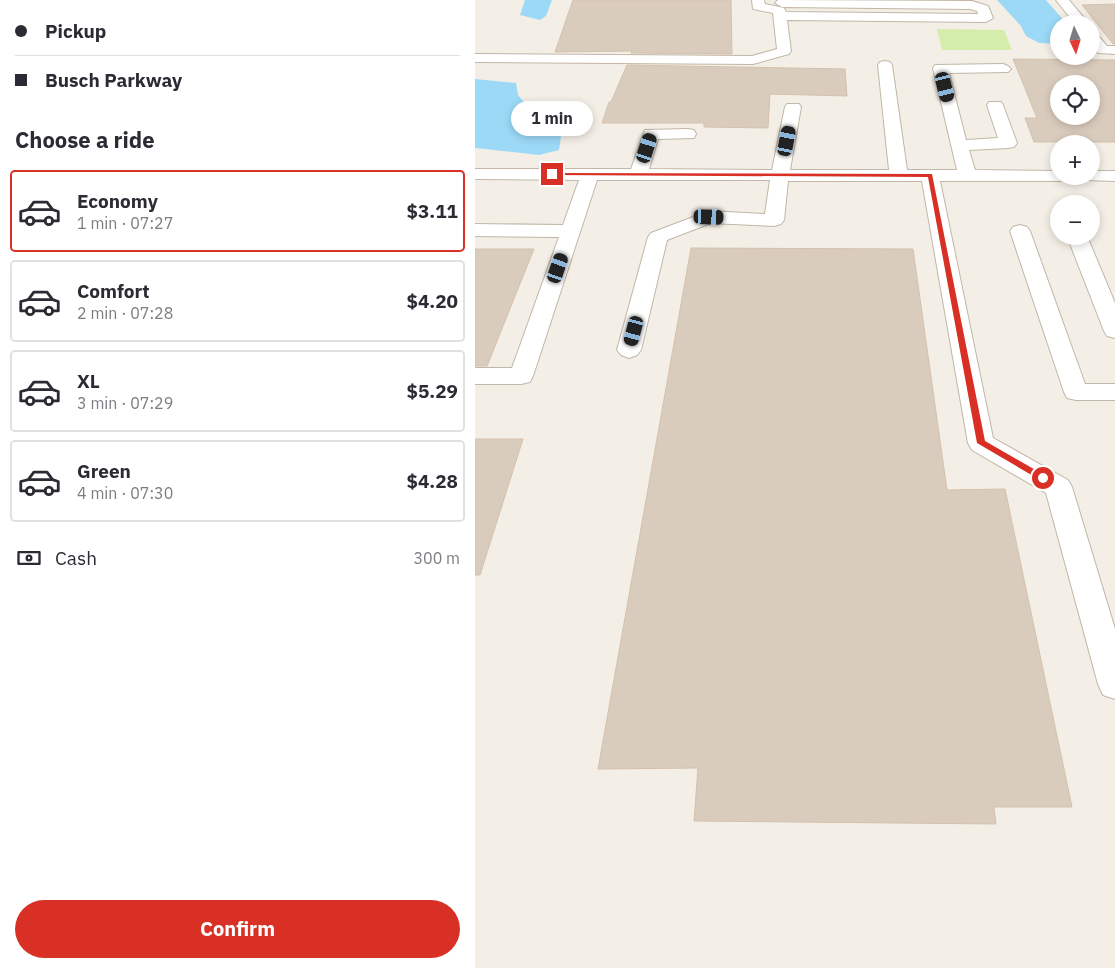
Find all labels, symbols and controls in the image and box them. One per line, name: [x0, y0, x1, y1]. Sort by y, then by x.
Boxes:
north arrow: [1050, 15, 1100, 65]
map controls: [1050, 15, 1100, 245]
text: Pickup: [45, 19, 106, 43]
text: Busch Parkway: [45, 68, 182, 92]
car: [934, 71, 955, 103]
button: locate: [1050, 75, 1100, 125]
callout: 1 min: [511, 101, 593, 136]
text: 1 min: [531, 108, 573, 128]
text: Choose a ride: [15, 125, 155, 154]
car: [776, 125, 797, 157]
car: [635, 131, 658, 165]
button: +: [1050, 135, 1100, 185]
route end: [541, 163, 563, 185]
icon: car: [17, 189, 62, 234]
text: Economy: [77, 189, 158, 213]
button: −: [1050, 195, 1100, 245]
text: $3.11: [406, 199, 458, 223]
car: [693, 209, 724, 225]
text: 1 min · 07:27: [77, 213, 173, 233]
car: [546, 251, 569, 285]
icon: car: [17, 279, 62, 324]
text: Comfort: [77, 279, 150, 303]
text: $4.20: [406, 289, 458, 313]
text: 2 min · 07:28: [77, 303, 173, 323]
car: [622, 315, 645, 347]
icon: car: [17, 369, 62, 414]
text: XL: [77, 369, 100, 393]
text: $5.29: [406, 379, 458, 403]
text: 3 min · 07:29: [77, 393, 173, 413]
icon: car: [17, 459, 62, 504]
text: Green: [77, 459, 131, 483]
route start: [1032, 467, 1054, 489]
text: $4.28: [406, 469, 458, 493]
text: 4 min · 07:30: [77, 483, 173, 503]
icon: cash: [15, 544, 43, 572]
text: Cash: [55, 546, 97, 570]
text: 300 m: [413, 548, 460, 568]
button: Confirm: [15, 900, 460, 958]

